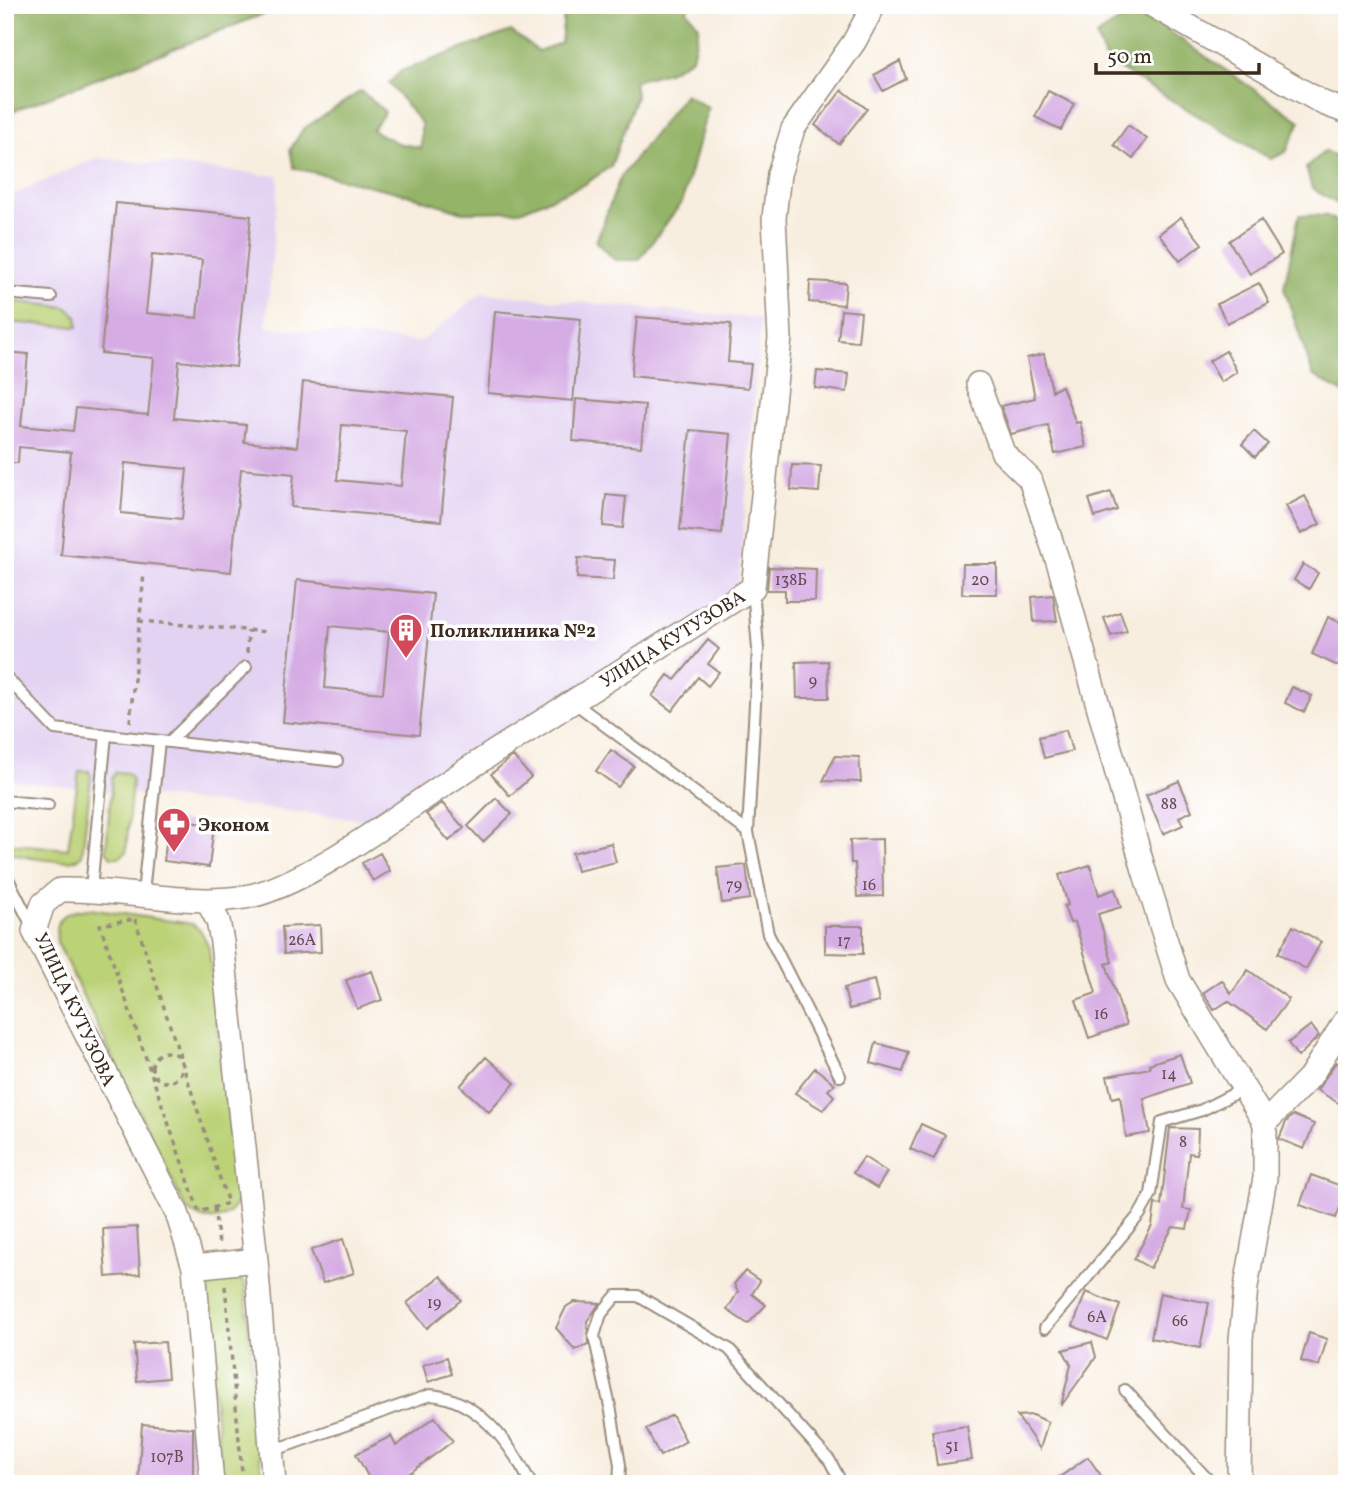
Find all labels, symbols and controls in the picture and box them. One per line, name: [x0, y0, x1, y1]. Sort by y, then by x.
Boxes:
scale bar: [1096, 32, 1259, 76]
text: 50 m: [1107, 43, 1152, 72]
house number: 138Б: [775, 570, 807, 592]
house number: 20: [971, 570, 989, 592]
street label: УЛИЦА КУТУЗОВА: [595, 584, 751, 695]
building icon: Поликлиника №2: [387, 611, 425, 660]
place label: Поликлиника №2: [430, 619, 596, 645]
house number: 9: [809, 671, 817, 693]
house number: 88: [1161, 794, 1177, 816]
pharmacy icon: Эконом: [155, 805, 193, 854]
place label: Эконом: [198, 813, 269, 839]
house number: 79: [726, 875, 742, 897]
house number: 16: [862, 875, 876, 897]
street label: УЛИЦА КУТУЗОВА: [27, 929, 121, 1091]
house number: 26А: [288, 930, 316, 952]
house number: 17: [837, 931, 851, 953]
house number: 16: [1094, 1004, 1108, 1026]
house number: 14: [1161, 1064, 1177, 1086]
house number: 8: [1179, 1132, 1187, 1154]
house number: 19: [427, 1293, 441, 1315]
house number: 6А: [1087, 1307, 1107, 1329]
house number: 66: [1172, 1311, 1188, 1333]
house number: 51: [945, 1436, 959, 1458]
house number: 107В: [150, 1447, 184, 1469]

